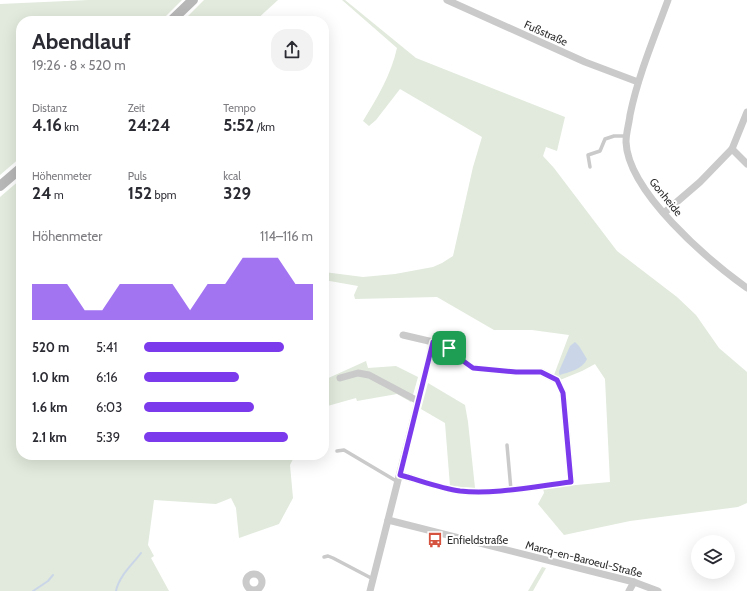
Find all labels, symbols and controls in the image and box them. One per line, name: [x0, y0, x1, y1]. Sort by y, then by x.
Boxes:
street label: Fußstraße: [522, 17, 570, 49]
text: Abendlauf: [32, 28, 131, 55]
button: share: [271, 29, 313, 71]
text: 19:26 · 8 × 520 m: [32, 57, 126, 73]
text: Distanz: [32, 101, 67, 115]
text: Zeit: [128, 101, 145, 115]
text: Tempo: [223, 101, 256, 115]
text: 4.16: [32, 115, 62, 135]
text: 24:24: [128, 115, 171, 135]
text: 5:52: [223, 115, 254, 135]
text: km: [62, 120, 79, 134]
text: /km: [254, 120, 275, 134]
text: Höhenmeter: [32, 169, 91, 183]
text: Puls: [128, 169, 147, 183]
text: kcal: [223, 169, 241, 183]
street label: Gonheide: [646, 175, 686, 219]
text: 24: [32, 183, 52, 203]
text: 152: [128, 183, 152, 203]
text: 329: [223, 183, 251, 203]
text: m: [52, 188, 64, 202]
text: bpm: [152, 188, 176, 202]
text: Höhenmeter: [32, 228, 102, 244]
text: 114–116 m: [260, 228, 313, 244]
pin: [432, 331, 466, 365]
icon: arrive: [438, 337, 460, 359]
text: 520 m: [32, 339, 69, 355]
text: 5:41: [96, 339, 118, 355]
text: 1.0 km: [32, 369, 69, 385]
text: 6:16: [96, 369, 118, 385]
text: 1.6 km: [32, 399, 68, 415]
text: 6:03: [96, 399, 122, 415]
text: 2.1 km: [32, 429, 67, 445]
text: 5:39: [96, 429, 120, 445]
bus stop icon: Enfieldstraße: [426, 531, 444, 549]
place label: Enfieldstraße: [447, 533, 509, 547]
map controls: [691, 535, 735, 579]
button: layers: [691, 535, 735, 579]
street label: Marcq-en-Baroeul-Straße: [524, 538, 644, 580]

